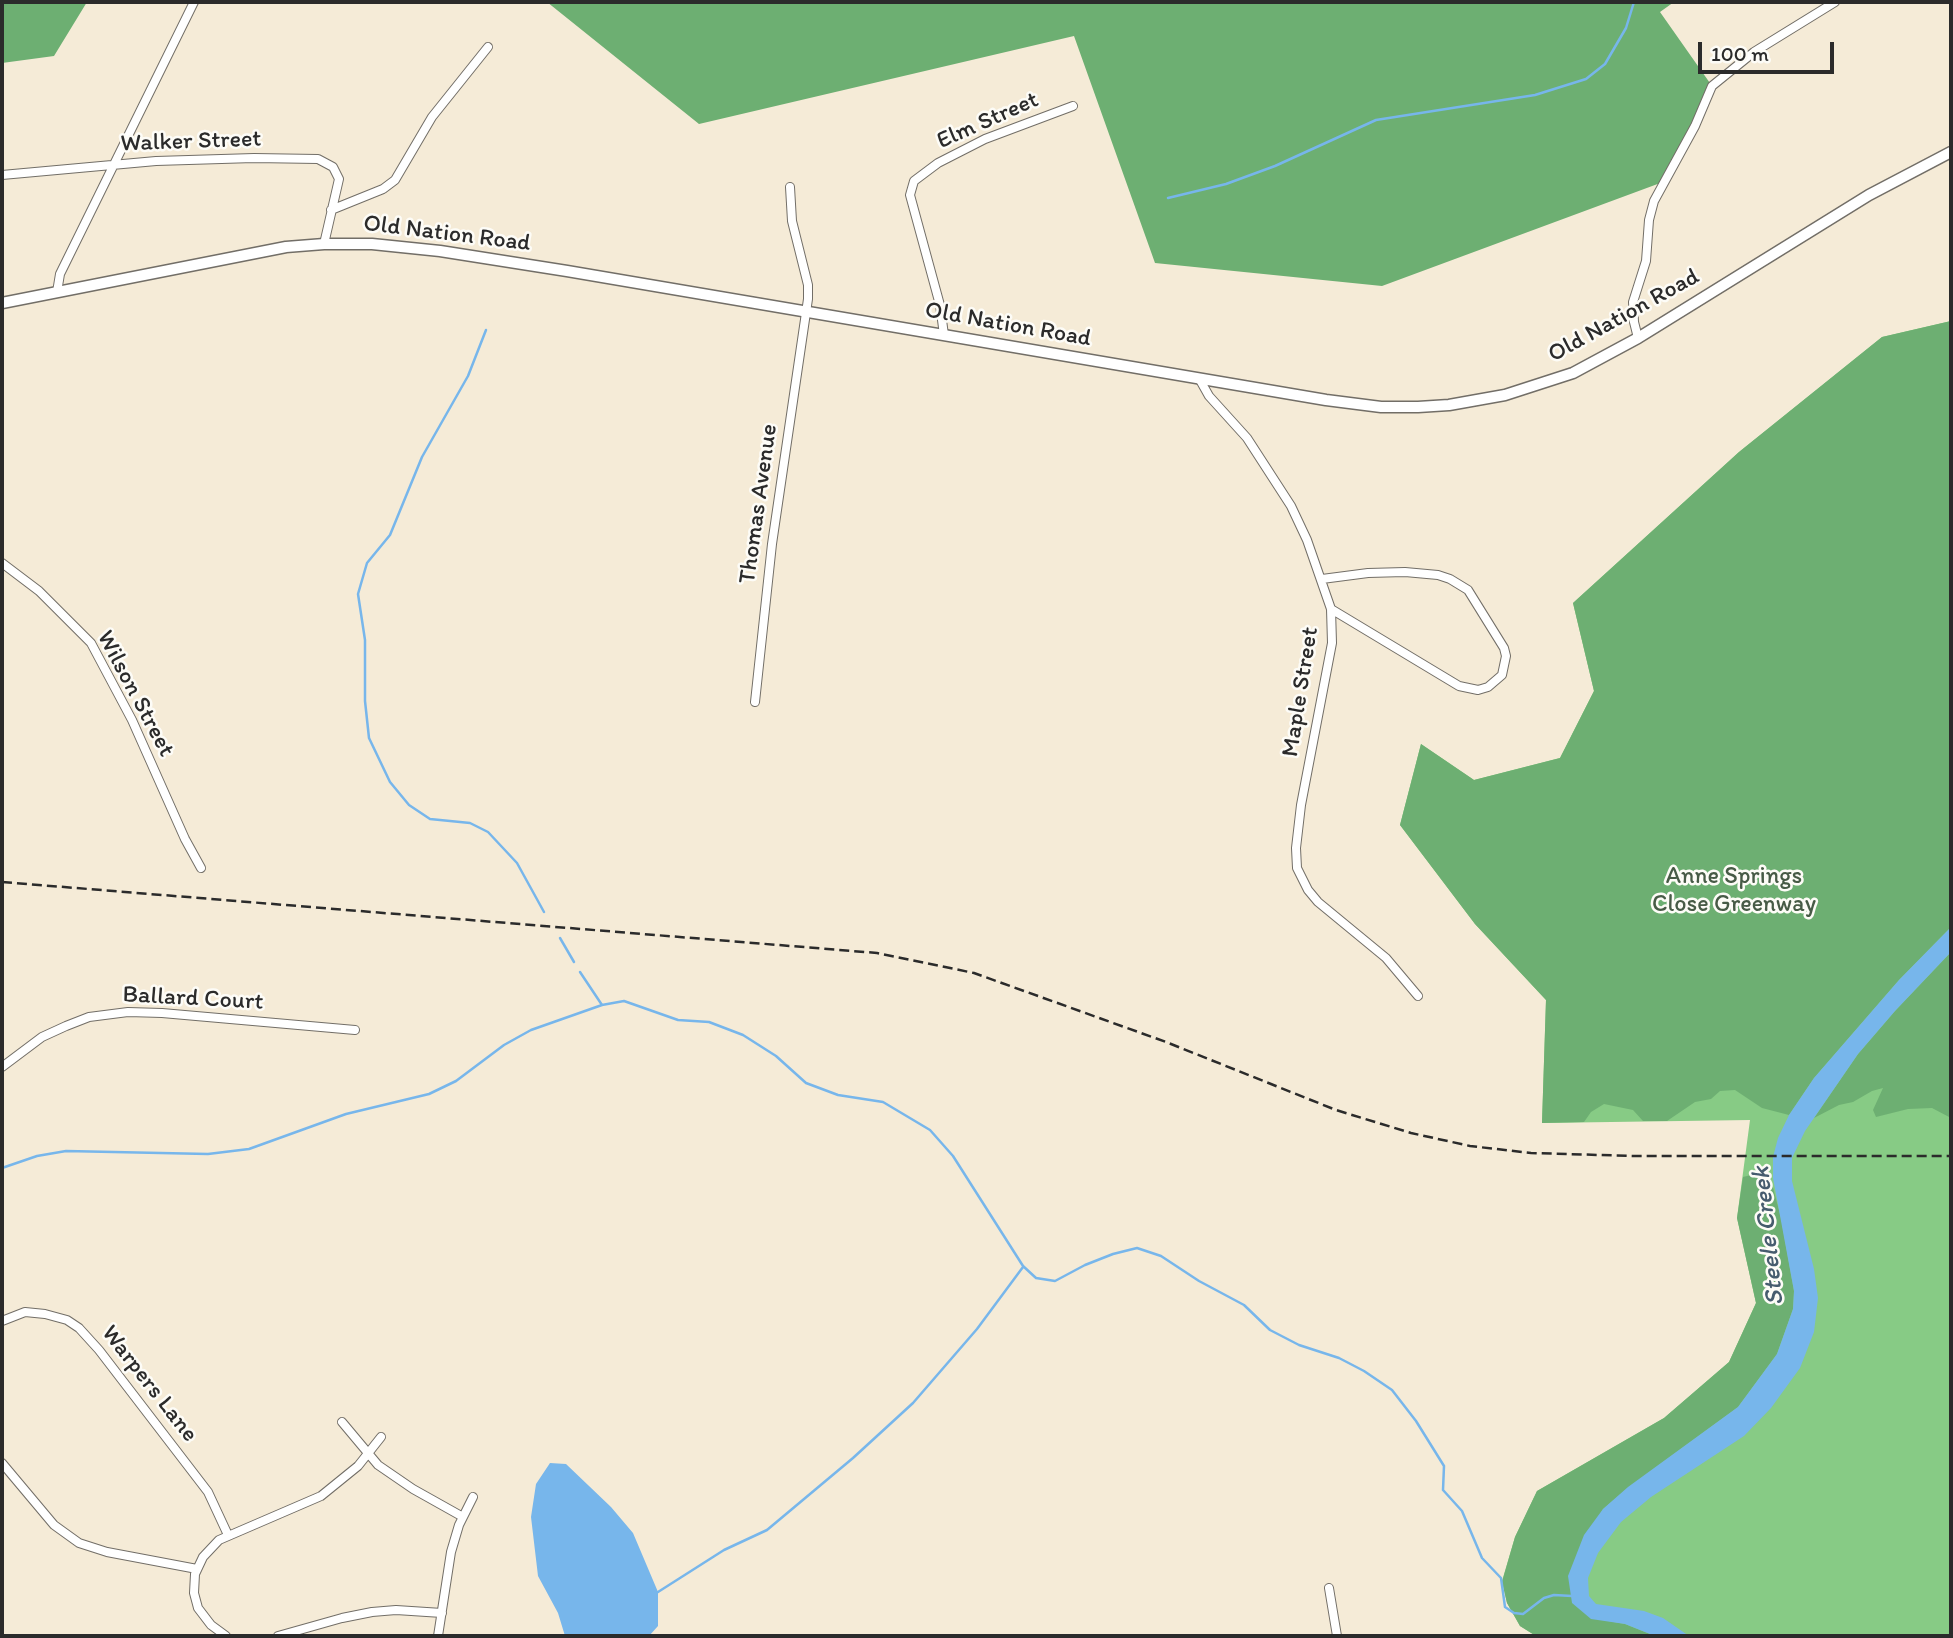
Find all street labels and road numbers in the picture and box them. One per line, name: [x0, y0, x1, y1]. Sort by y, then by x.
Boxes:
street label: Elm Street: [933, 86, 1043, 156]
street label: Walker Street: [120, 125, 262, 159]
street label: Old Nation Road: [362, 209, 532, 259]
street label: Old Nation Road: [1543, 263, 1705, 369]
street label: Old Nation Road: [923, 296, 1093, 354]
street label: Thomas Avenue: [734, 422, 784, 586]
street label: Maple Street: [1277, 625, 1325, 759]
street label: Wilson Street: [90, 626, 180, 762]
street label: Ballard Court: [122, 981, 264, 1017]
street label: Warpers Lane: [95, 1320, 203, 1448]

